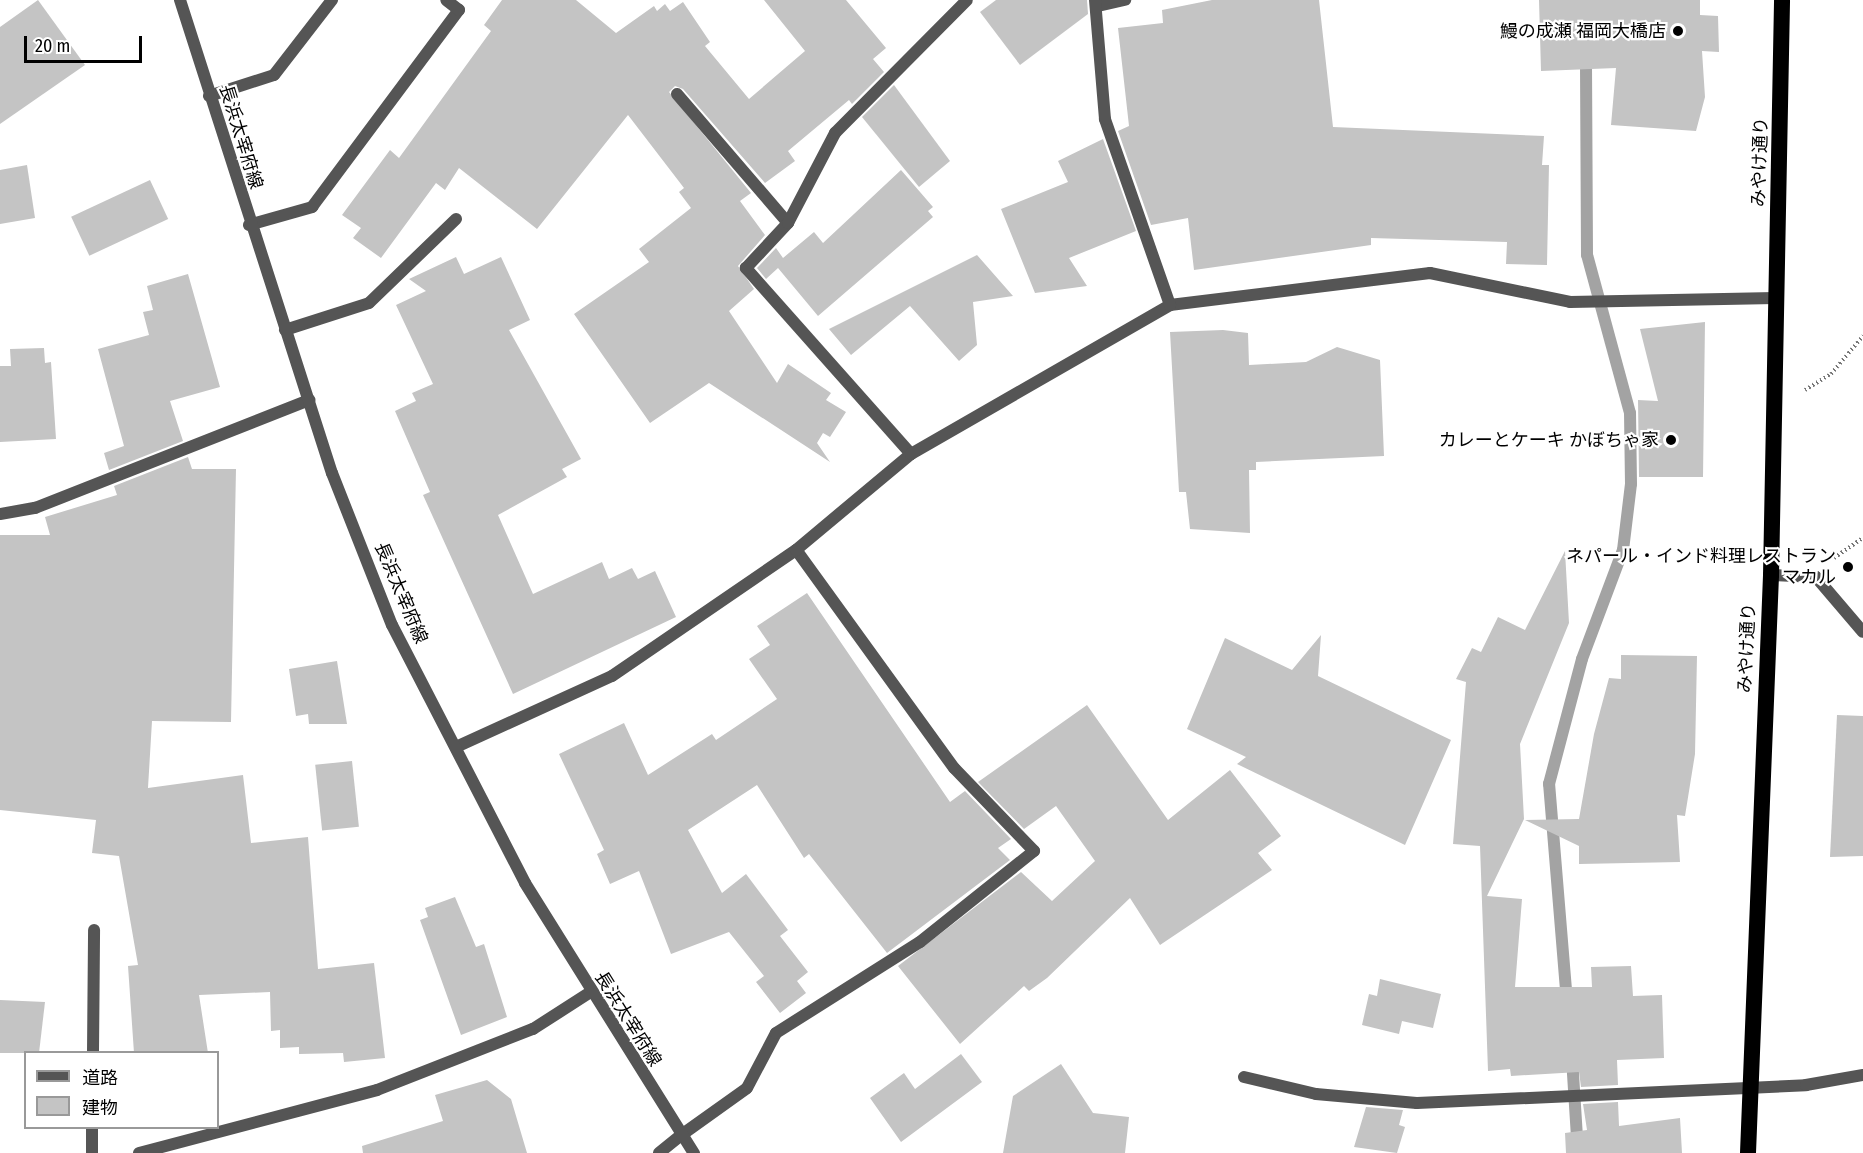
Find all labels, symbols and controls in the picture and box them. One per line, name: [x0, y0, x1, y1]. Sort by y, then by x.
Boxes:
place label: 鰻の成瀬 福岡大橋店: [1500, 20, 1666, 42]
scale bar: [27, 24, 146, 62]
marker: 鰻の成瀬 福岡大橋店: [1671, 24, 1685, 38]
text: 20 m: [35, 35, 70, 57]
street label: 長浜太宰府線: [215, 82, 267, 192]
street label: みやけ通り: [1748, 117, 1772, 207]
place label: カレーとケーキ かぼちゃ家: [1439, 429, 1659, 451]
marker: カレーとケーキ かぼちゃ家: [1664, 433, 1678, 447]
street label: 長浜太宰府線: [370, 539, 432, 647]
place label: ネパール・インド料理レストラン マカル: [1566, 546, 1836, 588]
marker: ネパール・インド料理レストラン マカル: [1841, 560, 1855, 574]
street label: みやけ通り: [1734, 602, 1760, 694]
street label: 長浜太宰府線: [590, 967, 666, 1071]
legend: [24, 1051, 219, 1129]
text: 道路: [82, 1067, 118, 1089]
text: 建物: [82, 1097, 118, 1119]

